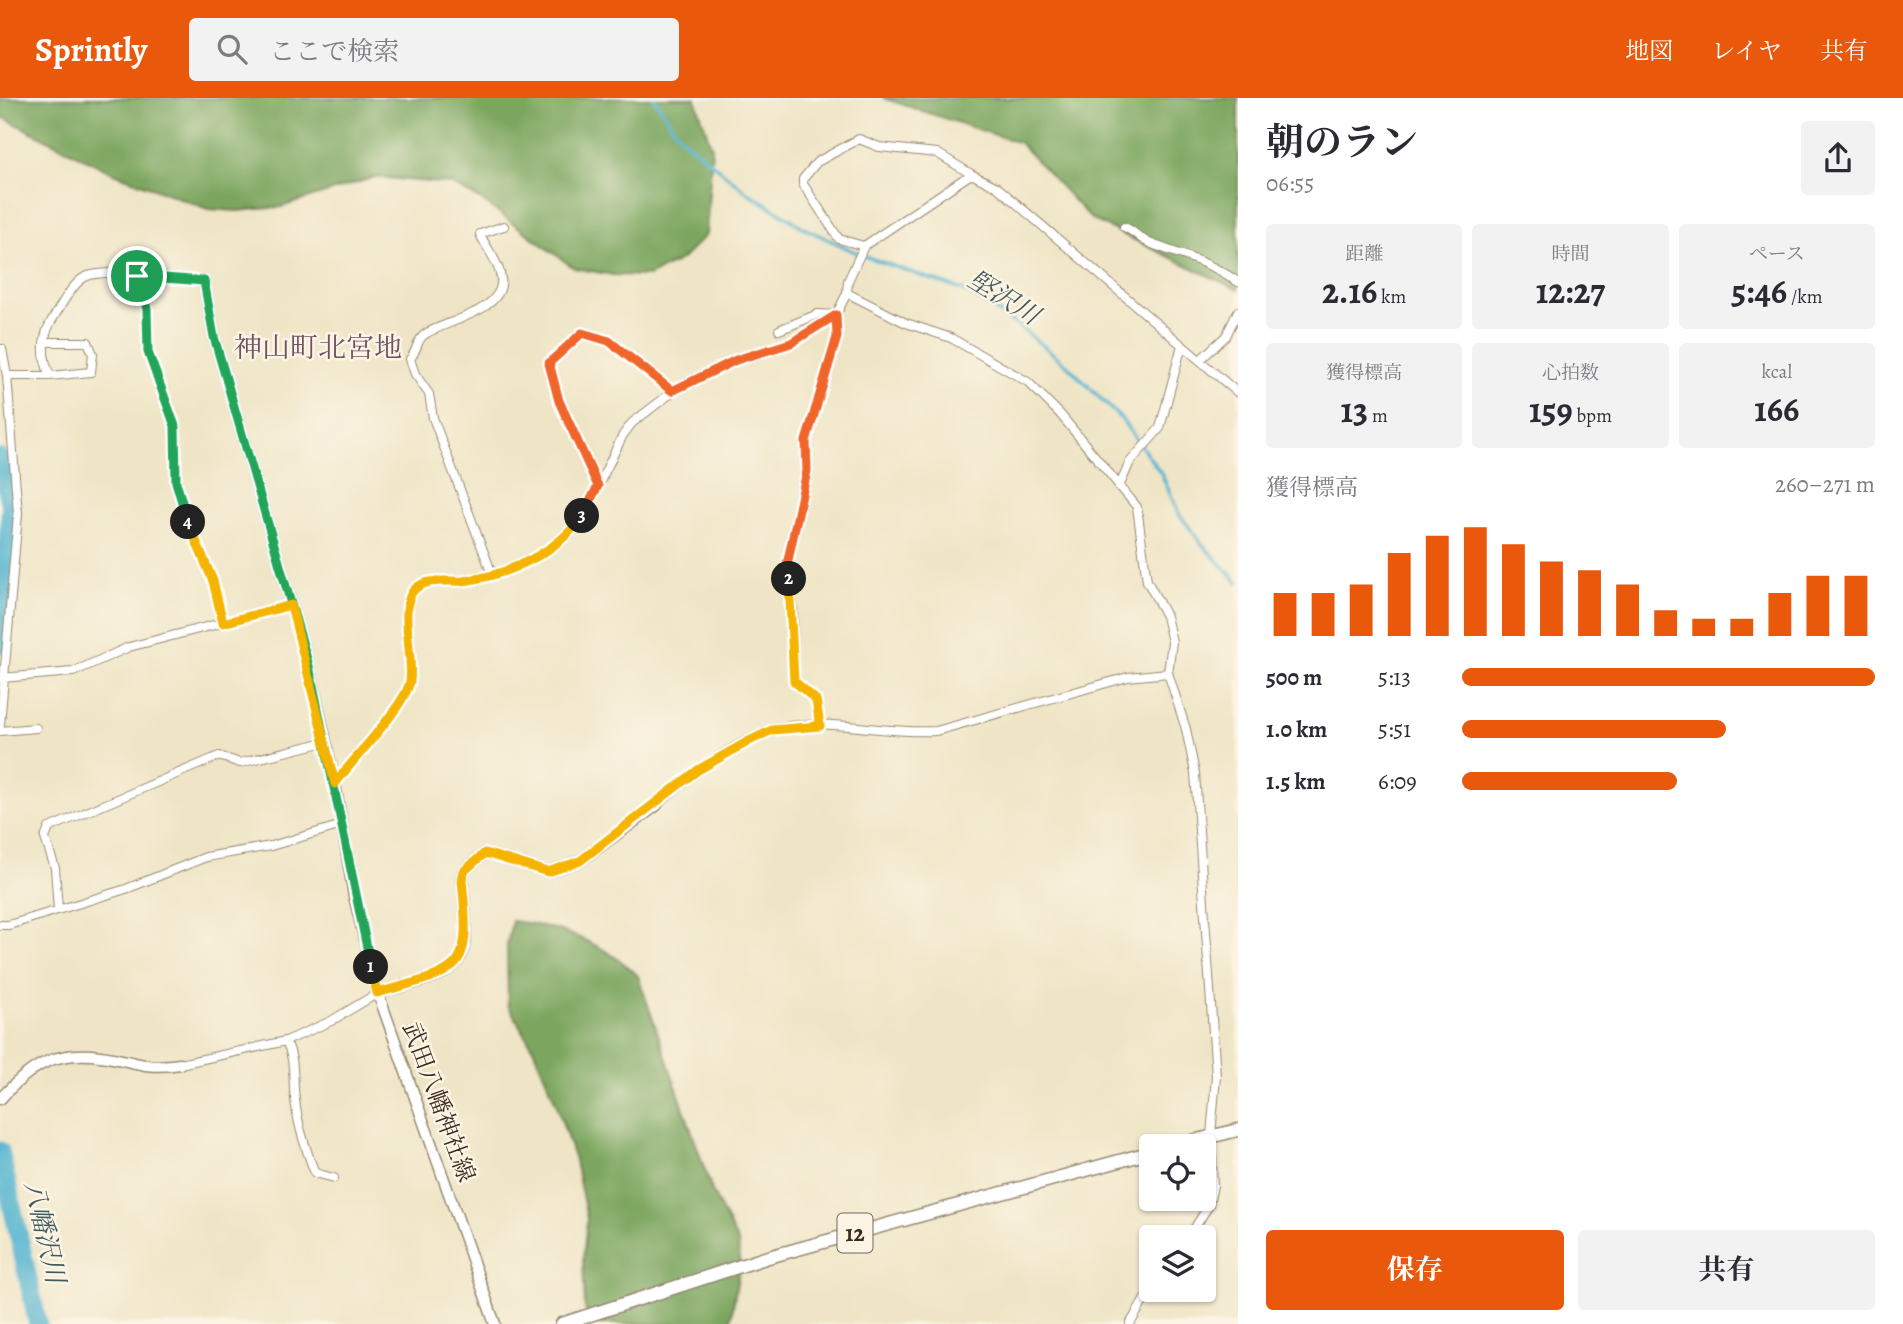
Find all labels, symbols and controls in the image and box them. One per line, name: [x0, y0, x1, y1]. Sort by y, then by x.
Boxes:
search box: [189, 18, 679, 81]
text: Sprintly: [35, 27, 147, 72]
icon: search: [213, 30, 251, 68]
text: ここで検索: [269, 34, 399, 69]
text: 地図: [1625, 35, 1673, 67]
text: レイヤ: [1711, 35, 1782, 67]
text: 共有: [1820, 35, 1868, 67]
text: 朝のラン: [1266, 116, 1418, 168]
button: share: [1801, 121, 1875, 195]
text: 06:55: [1266, 168, 1314, 199]
text: 距離: [1345, 241, 1383, 267]
text: 時間: [1551, 241, 1590, 267]
text: ペース: [1749, 241, 1805, 267]
pin: [107, 246, 167, 306]
icon: arrive: [118, 257, 156, 295]
water label: 堅沢川: [961, 262, 1049, 335]
text: 2.16: [1322, 267, 1377, 315]
text: 12:27: [1536, 267, 1605, 315]
text: 5:46: [1731, 267, 1787, 315]
text: km: [1377, 284, 1406, 310]
text: /km: [1787, 284, 1822, 310]
district label: 神山町北宮地: [234, 329, 402, 367]
text: kcal: [1762, 359, 1792, 385]
text: 獲得標高: [1326, 360, 1402, 386]
text: 心拍数: [1542, 360, 1599, 386]
text: 166: [1754, 385, 1799, 433]
text: 13: [1341, 386, 1368, 434]
text: 159: [1529, 386, 1573, 434]
text: m: [1368, 403, 1388, 429]
text: bpm: [1573, 403, 1612, 429]
text: 260–271 m: [1775, 469, 1875, 500]
text: 獲得標高: [1266, 472, 1358, 503]
pin: 3: [564, 498, 600, 534]
text: 3: [577, 502, 586, 528]
pin: 4: [170, 504, 206, 540]
text: 4: [183, 508, 192, 534]
pin: 2: [772, 561, 806, 596]
text: 2: [784, 565, 793, 591]
text: 500 m: [1266, 662, 1322, 693]
text: 5:13: [1378, 662, 1411, 693]
text: 1.0 km: [1266, 714, 1327, 745]
text: 5:51: [1378, 714, 1411, 745]
text: 1.5 km: [1266, 766, 1326, 797]
text: 6:09: [1378, 766, 1417, 797]
pin: 1: [354, 950, 388, 984]
text: 1: [367, 953, 374, 979]
street label: 武田八幡神社線: [395, 1018, 483, 1186]
map controls: [1139, 1134, 1216, 1302]
button: locate: [1139, 1134, 1216, 1211]
water label: 八幡沢川: [16, 1178, 74, 1290]
road number: 12: [838, 1214, 872, 1252]
button: layers: [1139, 1225, 1216, 1302]
button: 保存: [1266, 1230, 1564, 1310]
button: 共有: [1578, 1230, 1875, 1310]

